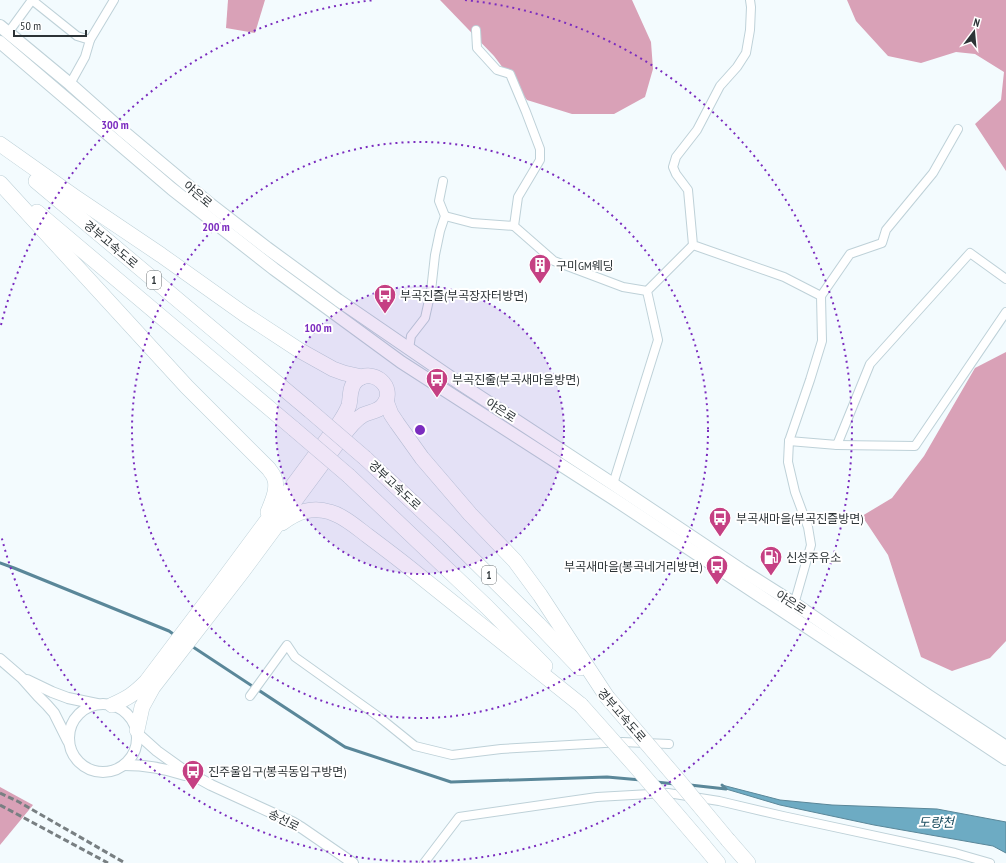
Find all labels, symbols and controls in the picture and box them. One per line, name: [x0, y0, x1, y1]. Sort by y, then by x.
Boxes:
scale bar: [14, 12, 86, 38]
north arrow: [954, 12, 994, 52]
text: N: [972, 15, 982, 30]
text: 50 m: [20, 18, 41, 33]
text: 300 m: [101, 117, 129, 132]
street label: 야은로: [180, 178, 216, 210]
street label: 경부고속도로: [81, 217, 141, 271]
text: 200 m: [202, 219, 230, 234]
building icon: 구미GM웨딩: [527, 252, 553, 285]
place label: 구미GM웨딩: [556, 258, 614, 273]
road number: 1: [147, 271, 161, 289]
bus stop icon: 부곡진즐(부곡장자터방면): [372, 282, 398, 315]
place label: 부곡진즐(부곡장자터방면): [400, 288, 527, 303]
text: 100 m: [304, 320, 332, 335]
bus stop icon: 부곡진줄(부곡새마을방면): [424, 366, 450, 399]
place label: 부곡진줄(부곡새마을방면): [452, 372, 579, 387]
street label: 야은로: [483, 395, 519, 425]
centre of rings: [413, 423, 427, 437]
street label: 경부고속도로: [366, 457, 424, 513]
bus stop icon: 부곡새마을(부곡진즐방면): [707, 505, 733, 538]
place label: 부곡새마을(부곡진즐방면): [736, 511, 863, 526]
fuel station icon: 신성주유소: [758, 544, 784, 577]
place label: 신성주유소: [786, 550, 841, 565]
bus stop icon: 부곡새마을(봉곡네거리방면): [704, 553, 730, 586]
place label: 부곡새마을(봉곡네거리방면): [564, 559, 702, 574]
road number: 1: [482, 566, 496, 584]
street label: 야은로: [773, 587, 809, 617]
street label: 경부고속도로: [595, 685, 649, 745]
bus stop icon: 진주울입구(봉곡동입구방면): [180, 758, 206, 791]
place label: 진주울입구(봉곡동입구방면): [208, 764, 346, 779]
street label: 송선로: [266, 806, 302, 834]
water label: 도량천: [918, 814, 955, 831]

